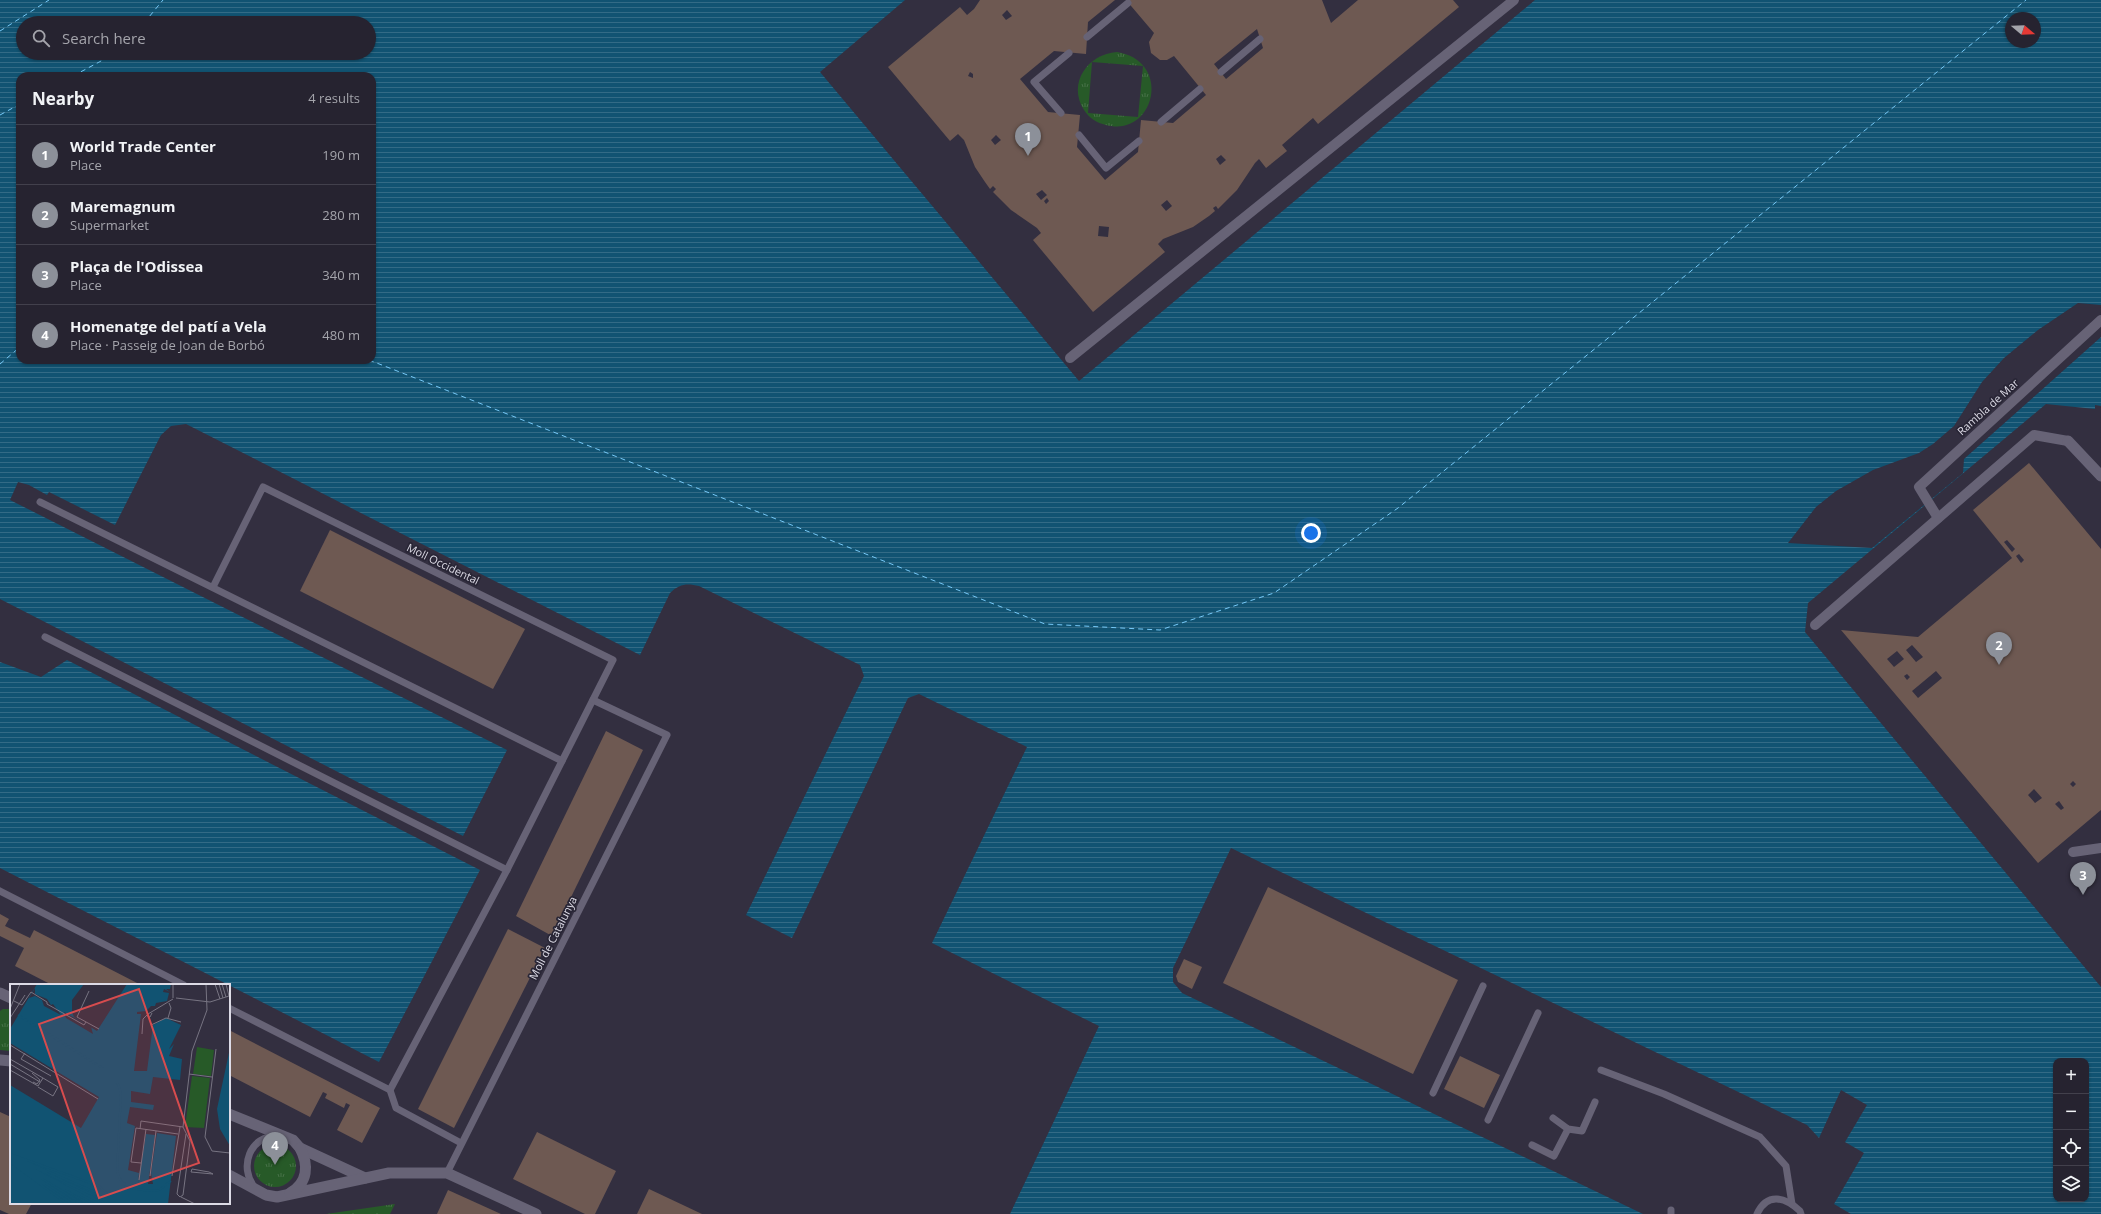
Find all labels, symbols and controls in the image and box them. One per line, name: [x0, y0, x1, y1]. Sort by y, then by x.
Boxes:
north arrow: [2005, 12, 2041, 48]
search box: [16, 16, 376, 60]
icon: search: [30, 27, 52, 49]
text: Search here: [62, 28, 146, 48]
text: Nearby: [32, 87, 94, 110]
text: 4 results: [308, 89, 360, 107]
pin: 1: [1015, 123, 1041, 156]
text: World Trade Center: [70, 136, 216, 156]
text: 1: [41, 146, 49, 164]
text: 190 m: [322, 146, 360, 164]
text: Place: [70, 156, 102, 174]
text: Maremagnum: [70, 196, 176, 216]
text: 2: [41, 206, 49, 224]
text: 280 m: [322, 206, 360, 224]
text: Supermarket: [70, 216, 149, 234]
text: Plaça de l'Odissea: [70, 256, 203, 276]
text: 3: [41, 266, 49, 284]
text: 340 m: [322, 266, 360, 284]
text: Place: [70, 276, 102, 294]
text: Homenatge del patí a Vela: [70, 316, 267, 336]
text: 4: [41, 326, 49, 344]
text: 480 m: [322, 326, 360, 344]
text: Place · Passeig de Joan de Borbó: [70, 336, 265, 354]
street label: Rambla de Mar: [1954, 375, 2022, 438]
your location: [1301, 523, 1321, 543]
street label: Moll Occidental: [404, 539, 482, 588]
pin: 2: [1986, 632, 2012, 665]
pin: 3: [2070, 862, 2096, 895]
street label: Moll de Catalunya: [525, 894, 580, 982]
inset map: [10, 984, 230, 1204]
map controls: [2053, 1058, 2089, 1202]
button: +: [2053, 1058, 2089, 1094]
button: −: [2053, 1094, 2089, 1130]
button: locate: [2053, 1130, 2089, 1166]
pin: 4: [262, 1132, 288, 1165]
button: layers: [2053, 1166, 2089, 1202]

